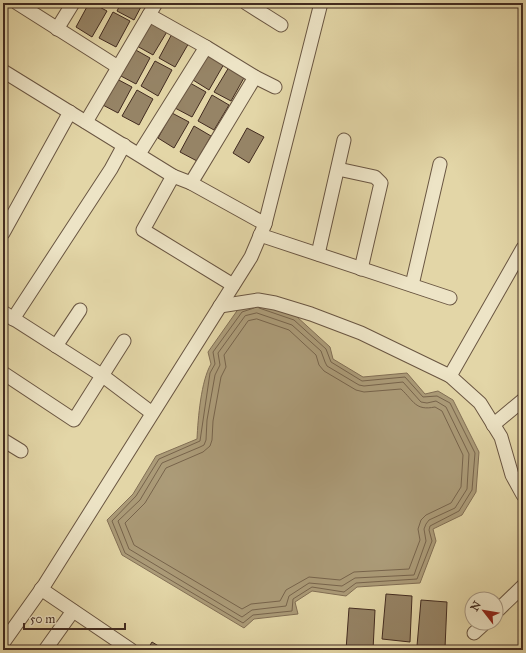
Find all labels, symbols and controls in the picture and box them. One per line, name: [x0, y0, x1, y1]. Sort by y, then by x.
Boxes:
north arrow: [464, 591, 504, 631]
text: N: [468, 598, 484, 613]
scale bar: [24, 605, 125, 631]
text: 50 m: [30, 612, 55, 626]

